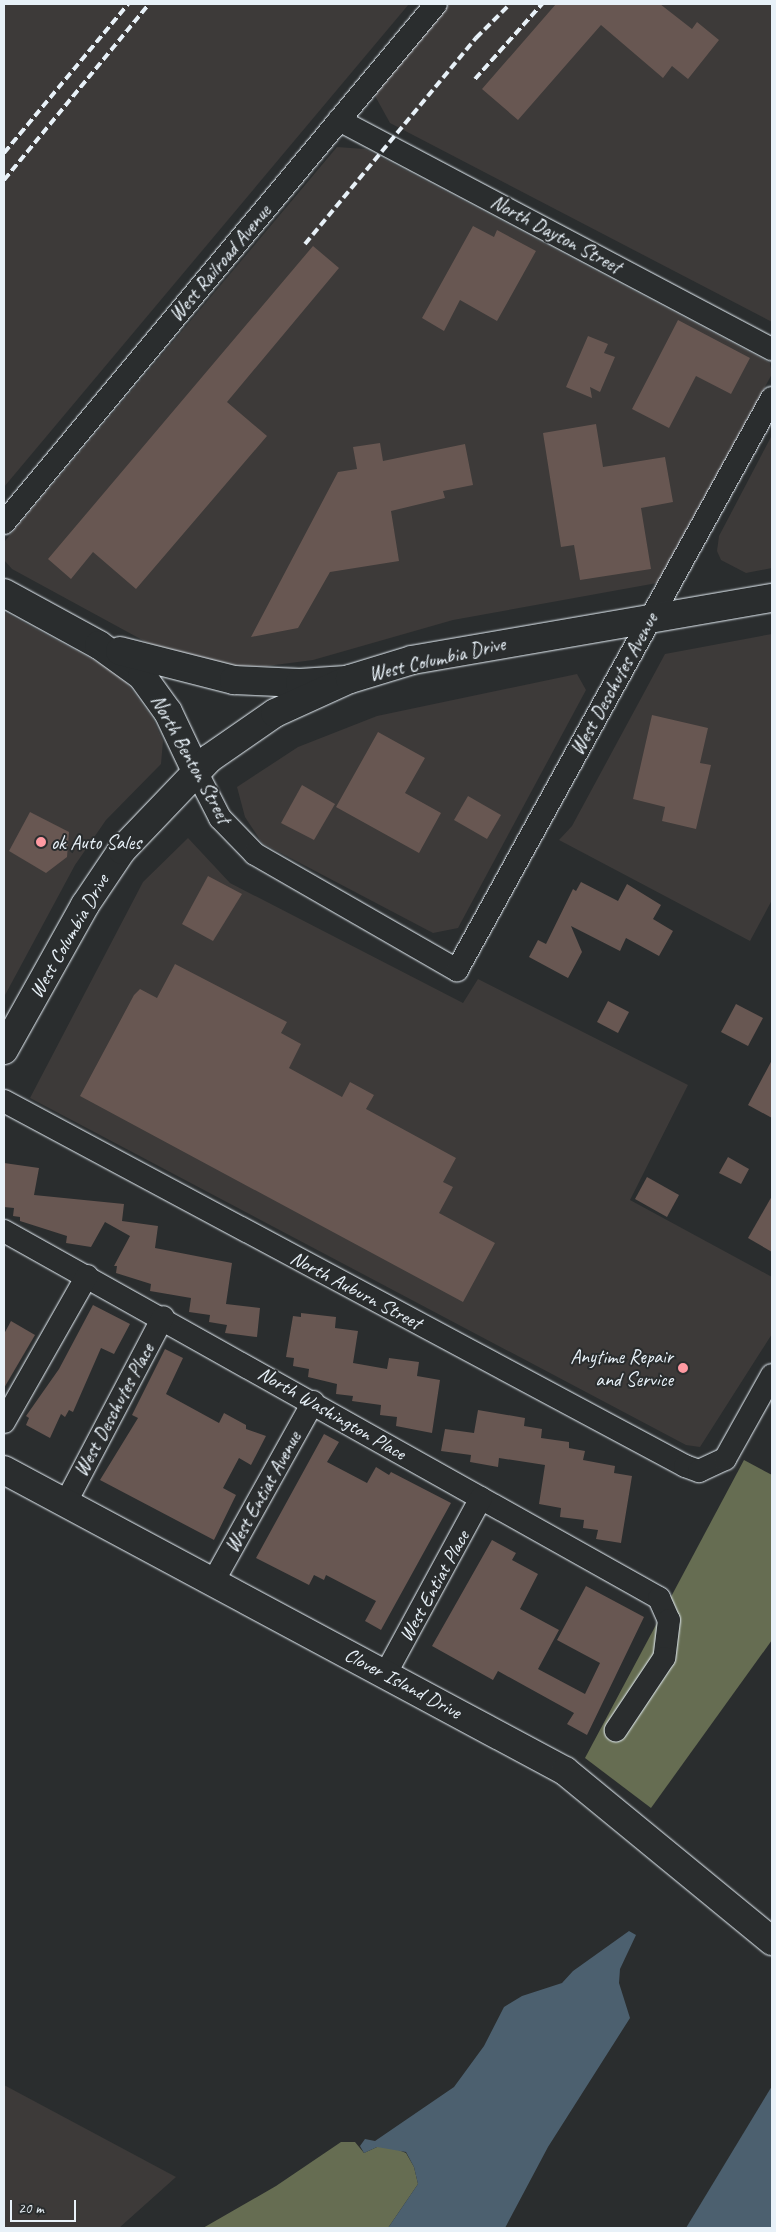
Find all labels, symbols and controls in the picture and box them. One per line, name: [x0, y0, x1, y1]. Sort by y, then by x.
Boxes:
street label: North Dayton Street: [487, 189, 625, 279]
street label: West Railroad Avenue: [163, 199, 277, 327]
street label: West Deschutes Avenue: [565, 609, 663, 759]
street label: West Columbia Drive: [366, 631, 508, 687]
street label: North Benton Street: [146, 690, 236, 828]
place label: ok Auto Sales: [51, 830, 141, 854]
marker: ok Auto Sales: [35, 836, 47, 848]
street label: West Columbia Drive: [23, 869, 115, 1003]
street label: North Auburn Street: [287, 1245, 425, 1335]
street label: West Deschutes Place: [69, 1339, 159, 1481]
place label: Anytime Repair and Service: [571, 1344, 673, 1391]
street label: North Washington Place: [253, 1361, 411, 1465]
marker: Anytime Repair and Service: [677, 1362, 689, 1374]
street label: West Entiat Avenue: [220, 1427, 306, 1557]
street label: West Entiat Place: [393, 1526, 475, 1646]
street label: Clover Island Drive: [340, 1642, 466, 1724]
scale bar: [12, 2190, 79, 2222]
text: 20 m: [18, 2199, 44, 2218]

